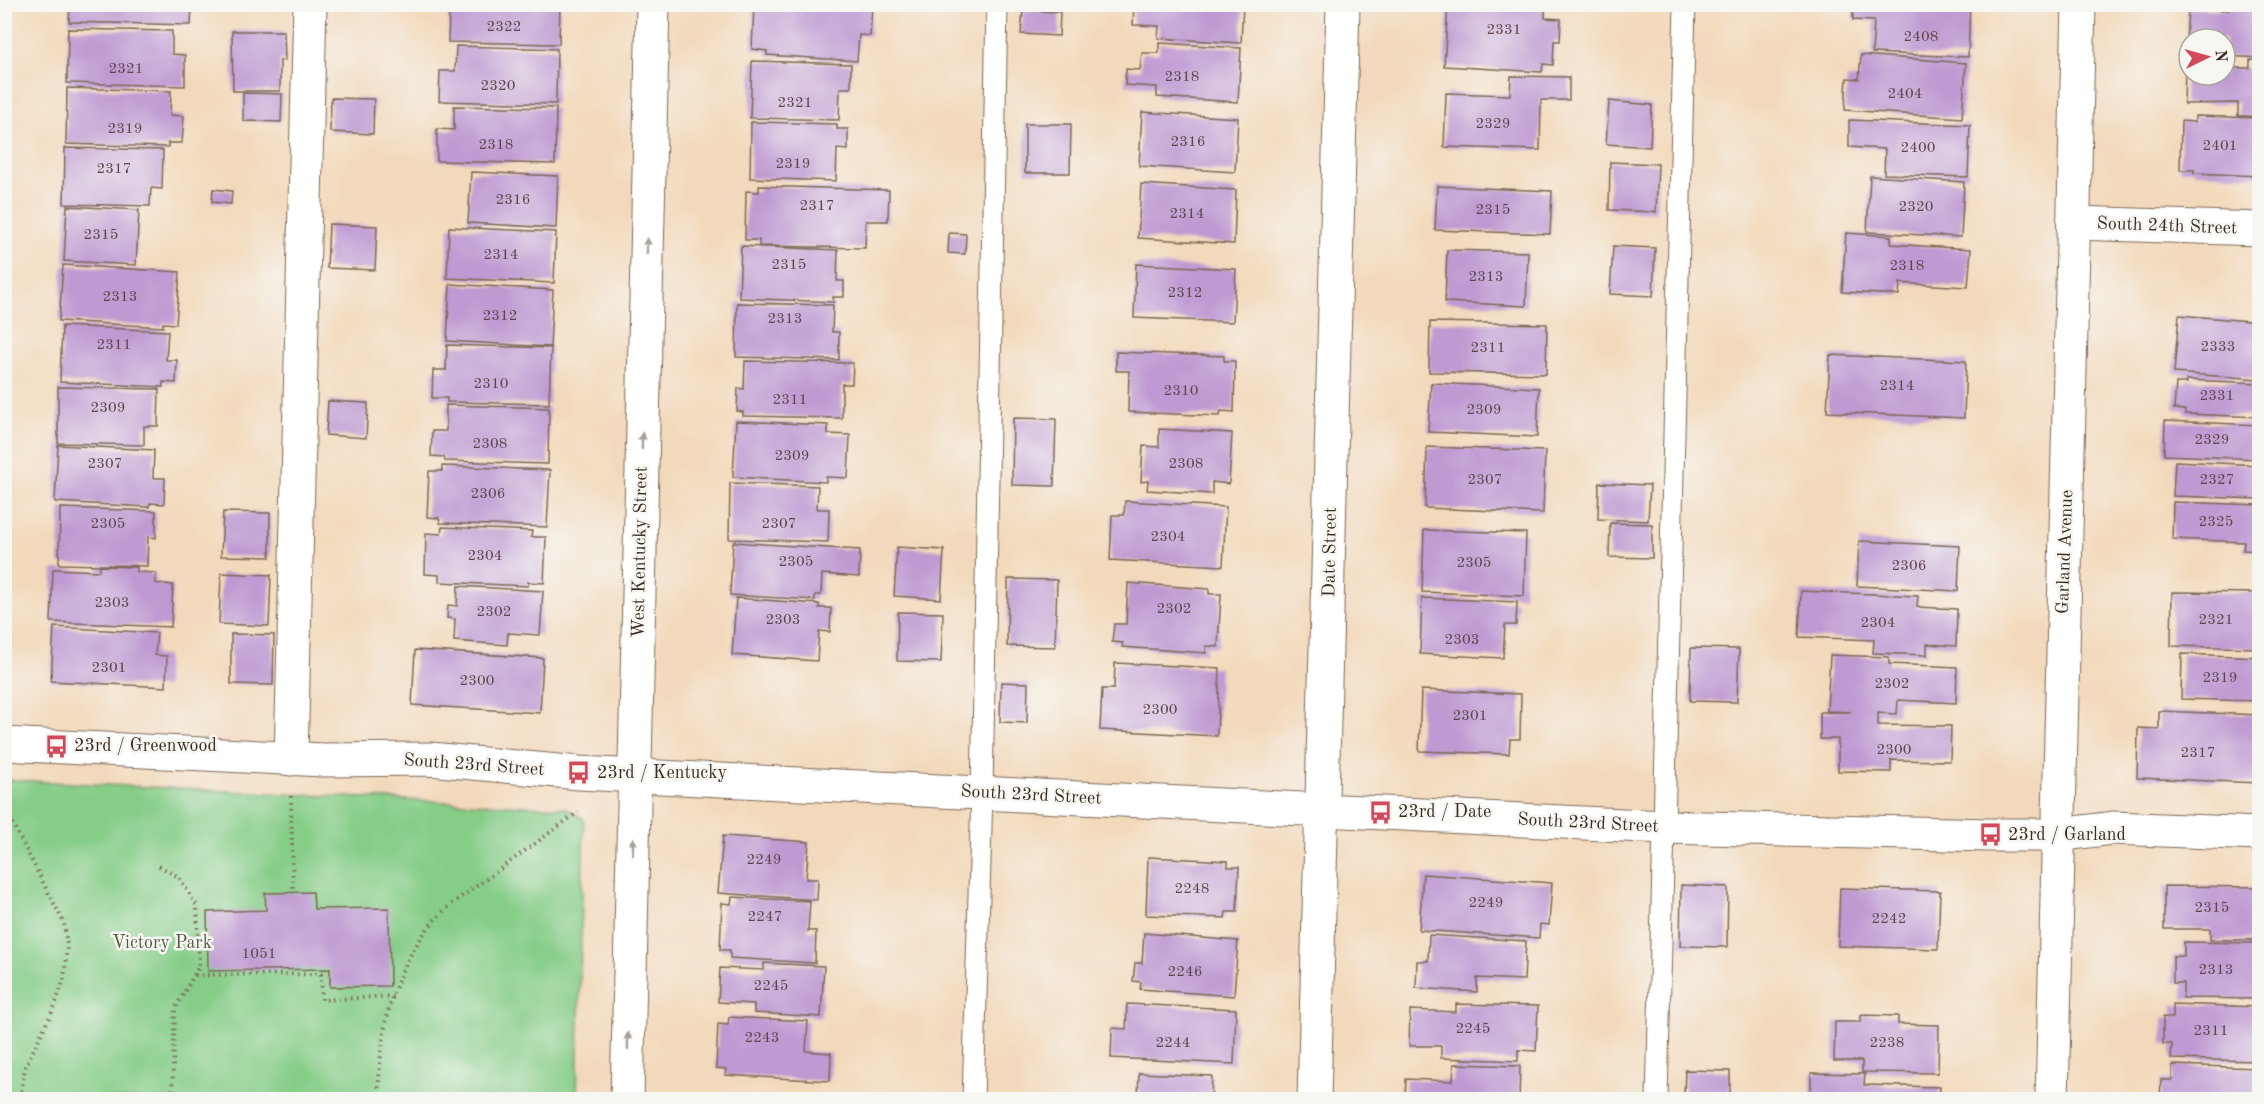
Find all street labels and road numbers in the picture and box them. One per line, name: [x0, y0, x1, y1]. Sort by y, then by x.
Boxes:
street label: South 24th Street: [2096, 215, 2238, 237]
street label: West Kentucky Street: [630, 466, 650, 638]
street label: Garland Avenue: [2054, 490, 2076, 614]
street label: Date Street: [1320, 507, 1340, 597]
street label: South 23rd Street: [403, 751, 545, 779]
street label: South 23rd Street: [960, 782, 1102, 808]
street label: South 23rd Street: [1517, 810, 1659, 836]

